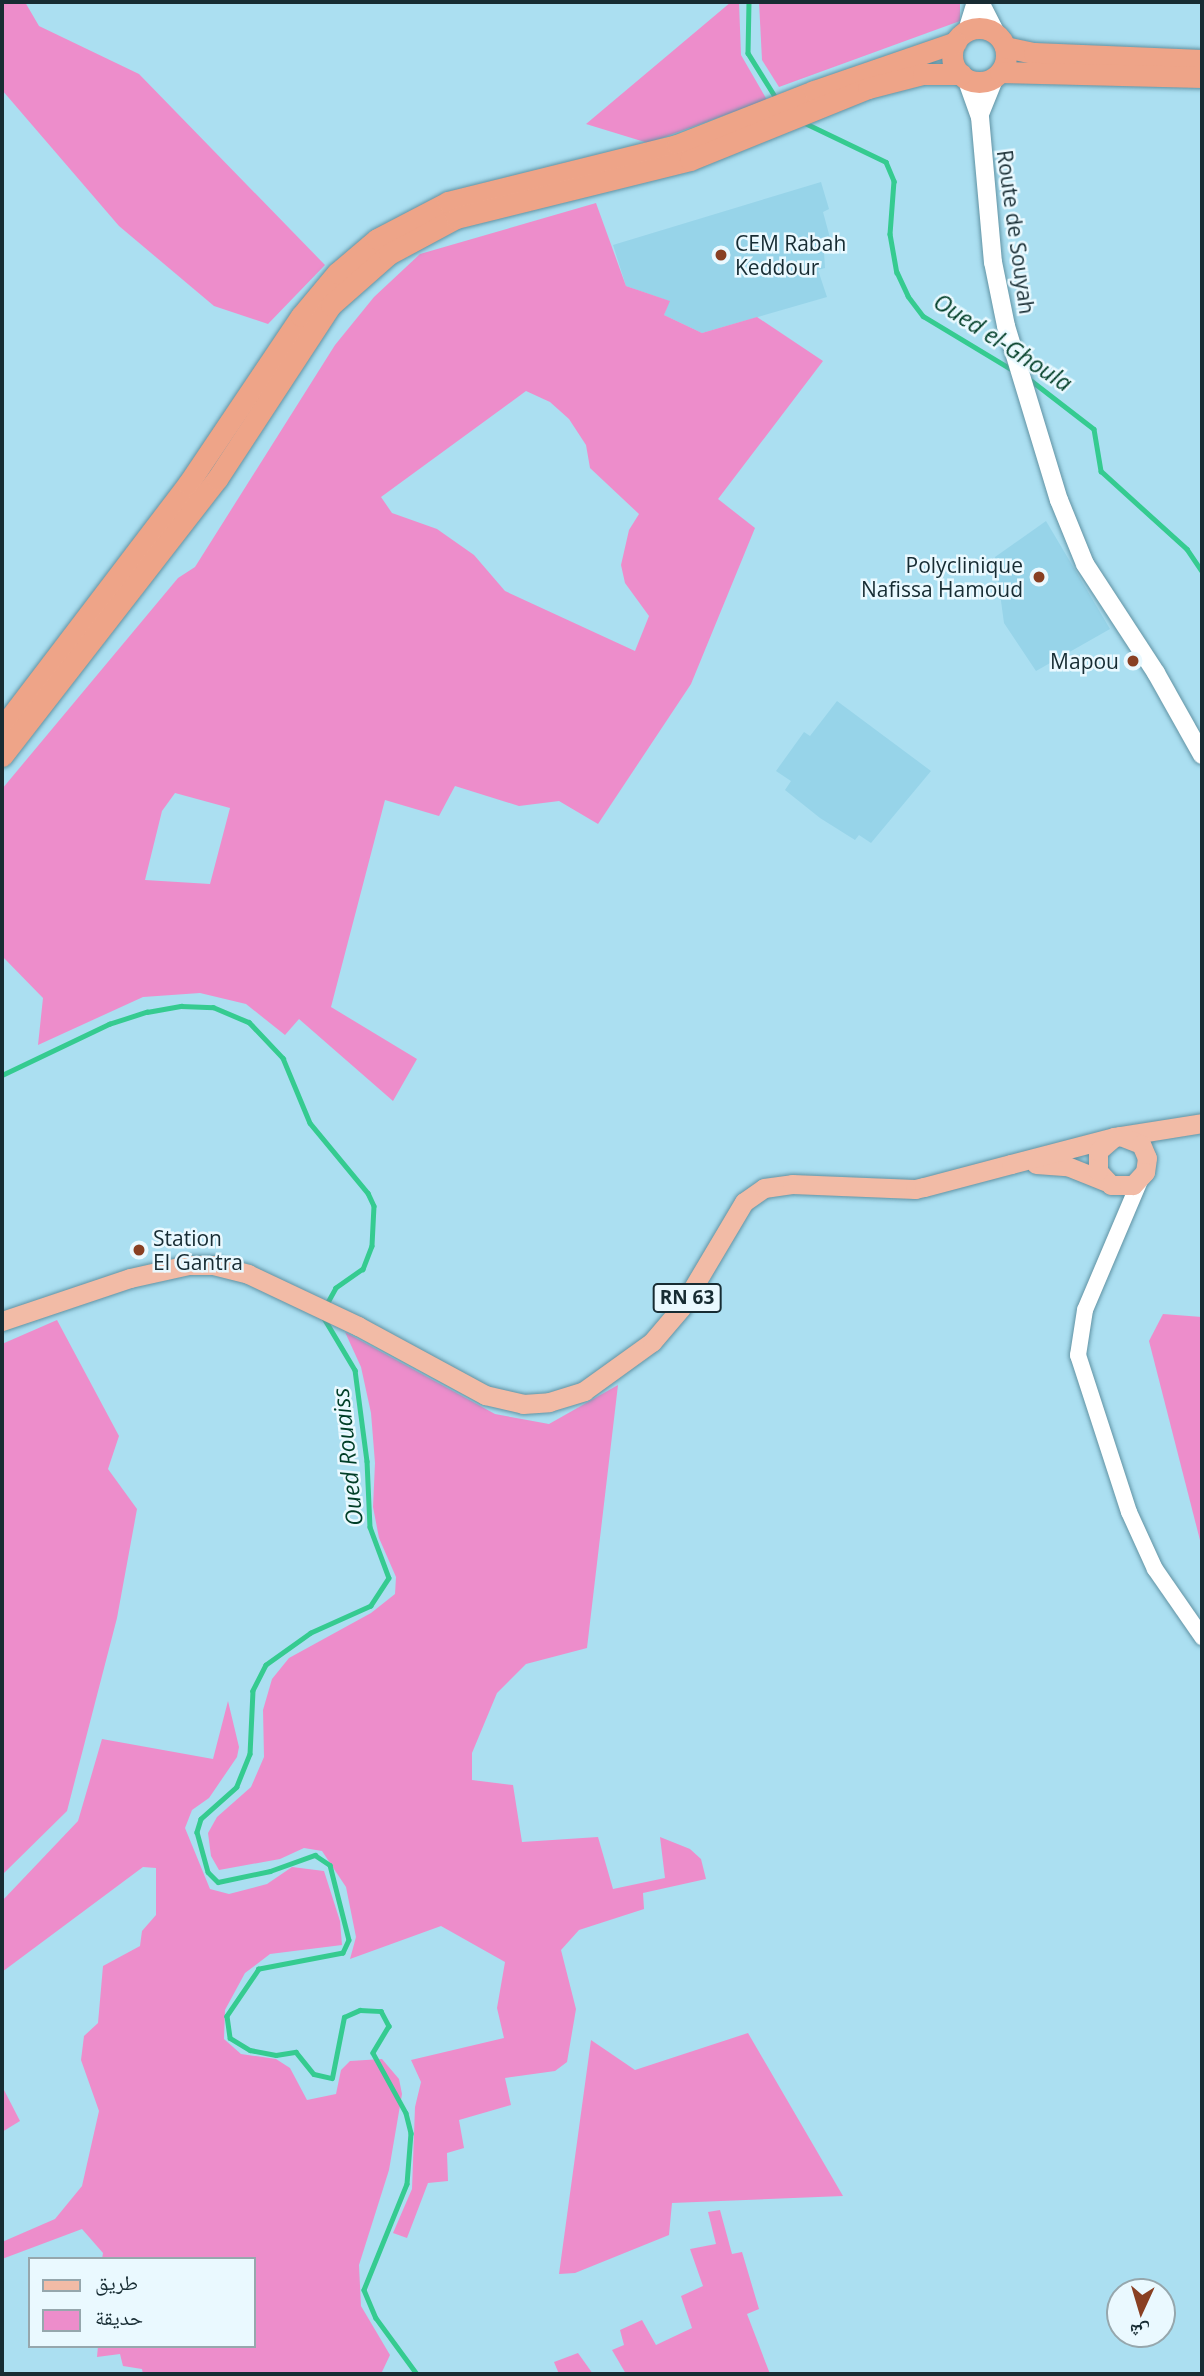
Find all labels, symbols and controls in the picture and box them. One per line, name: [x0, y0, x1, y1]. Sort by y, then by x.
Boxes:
street label: Route de Souyah: [992, 148, 1040, 316]
place label: CEM Rabah Keddour: [735, 230, 846, 280]
marker: CEM Rabah Keddour: [713, 247, 729, 263]
water label: Oued el-Ghoula: [929, 287, 1077, 397]
place label: Polyclinique Nafissa Hamoud: [861, 552, 1023, 602]
marker: Polyclinique Nafissa Hamoud: [1029, 567, 1049, 587]
place label: Mapou: [1050, 648, 1119, 674]
marker: Mapou: [1125, 653, 1141, 669]
place label: Station El Gantra: [153, 1225, 243, 1275]
marker: Station El Gantra: [131, 1242, 147, 1258]
road number: RN 63: [652, 1282, 722, 1314]
water label: Oued Rouaiss: [326, 1387, 368, 1527]
legend: [28, 2257, 256, 2348]
text: طريق: [95, 2268, 138, 2296]
north arrow: [1106, 2278, 1176, 2348]
text: حديقة: [95, 2303, 143, 2331]
text: ش: [1129, 2318, 1151, 2346]

